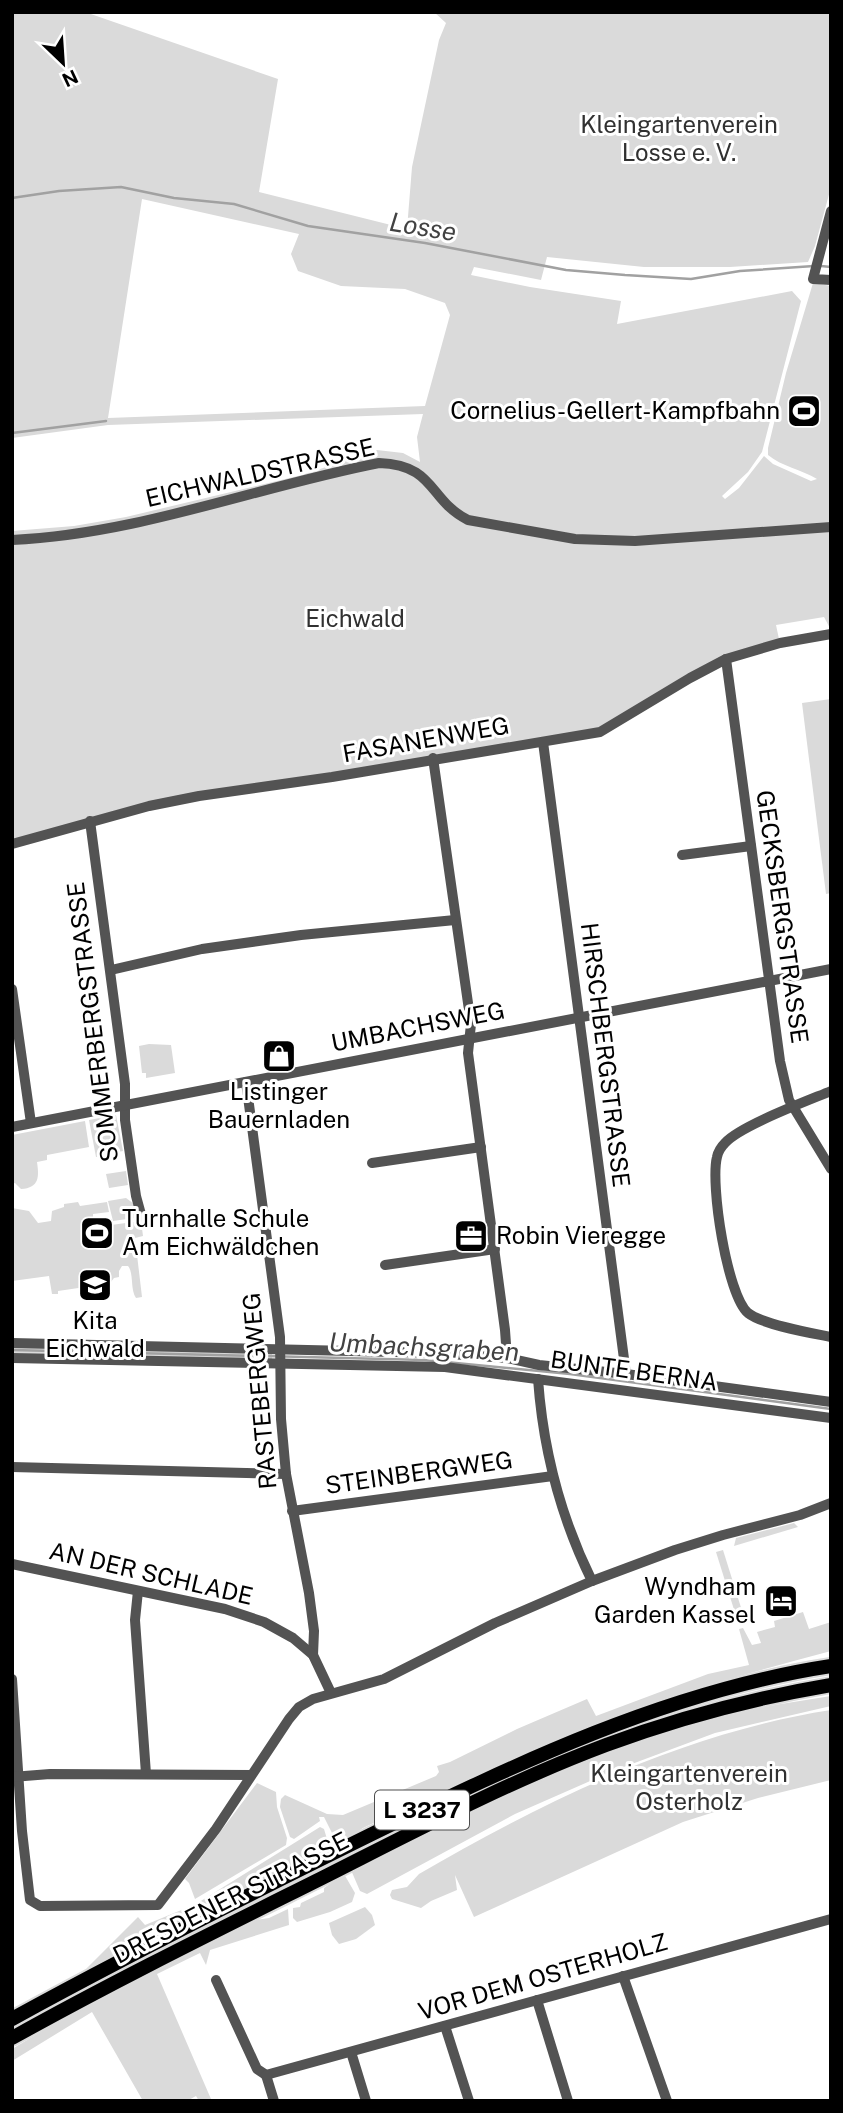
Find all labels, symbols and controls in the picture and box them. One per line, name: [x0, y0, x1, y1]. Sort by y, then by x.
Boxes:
north arrow: [28, 28, 98, 98]
text: N: [59, 65, 82, 92]
park label: Kleingartenverein Losse e. V.: [580, 110, 778, 166]
water label: Losse: [387, 206, 459, 247]
sports icon: Cornelius-Gellert-Kampfbahn: [785, 392, 823, 430]
place label: Cornelius-Gellert-Kampfbahn: [450, 396, 780, 424]
street label: EICHWALDSTRASSE: [142, 432, 377, 512]
park label: Eichwald: [305, 604, 405, 632]
street label: FASANENWEG: [340, 711, 511, 767]
street label: GECKSBERGSTRASSE: [751, 788, 815, 1045]
street label: SOMMERBERGSTRASSE: [61, 880, 123, 1164]
street label: HIRSCHBERGSTRASSE: [576, 921, 636, 1189]
street label: UMBACHSWEG: [329, 995, 507, 1057]
shop icon: Listinger Bauernladen: [260, 1037, 298, 1075]
place label: Listinger Bauernladen: [208, 1077, 350, 1133]
place label: Turnhalle Schule Am Eichwäldchen: [122, 1204, 319, 1260]
sports icon: Turnhalle Schule Am Eichwäldchen: [78, 1214, 116, 1252]
office icon: Robin Vieregge: [452, 1217, 490, 1255]
place label: Robin Vieregge: [496, 1221, 666, 1249]
school or university icon: Kita Eichwald: [76, 1266, 114, 1304]
street label: RASTEBERGWEG: [236, 1292, 282, 1491]
place label: Kita Eichwald: [45, 1306, 145, 1362]
water label: Umbachsgraben: [328, 1326, 520, 1367]
street label: BUNTE BERNA: [549, 1344, 720, 1396]
street label: STEINBERGWEG: [323, 1445, 514, 1499]
street label: AN DER SCHLADE: [47, 1536, 256, 1610]
place label: Wyndham Garden Kassel: [594, 1572, 756, 1628]
hotel icon: Wyndham Garden Kassel: [762, 1582, 800, 1620]
park label: Kleingartenverein Osterholz: [590, 1759, 788, 1815]
road number: L 3237: [375, 1790, 469, 1829]
street label: DRESDENER STRASSE: [108, 1825, 353, 1969]
street label: VOR DEM OSTERHOLZ: [415, 1927, 671, 2025]

